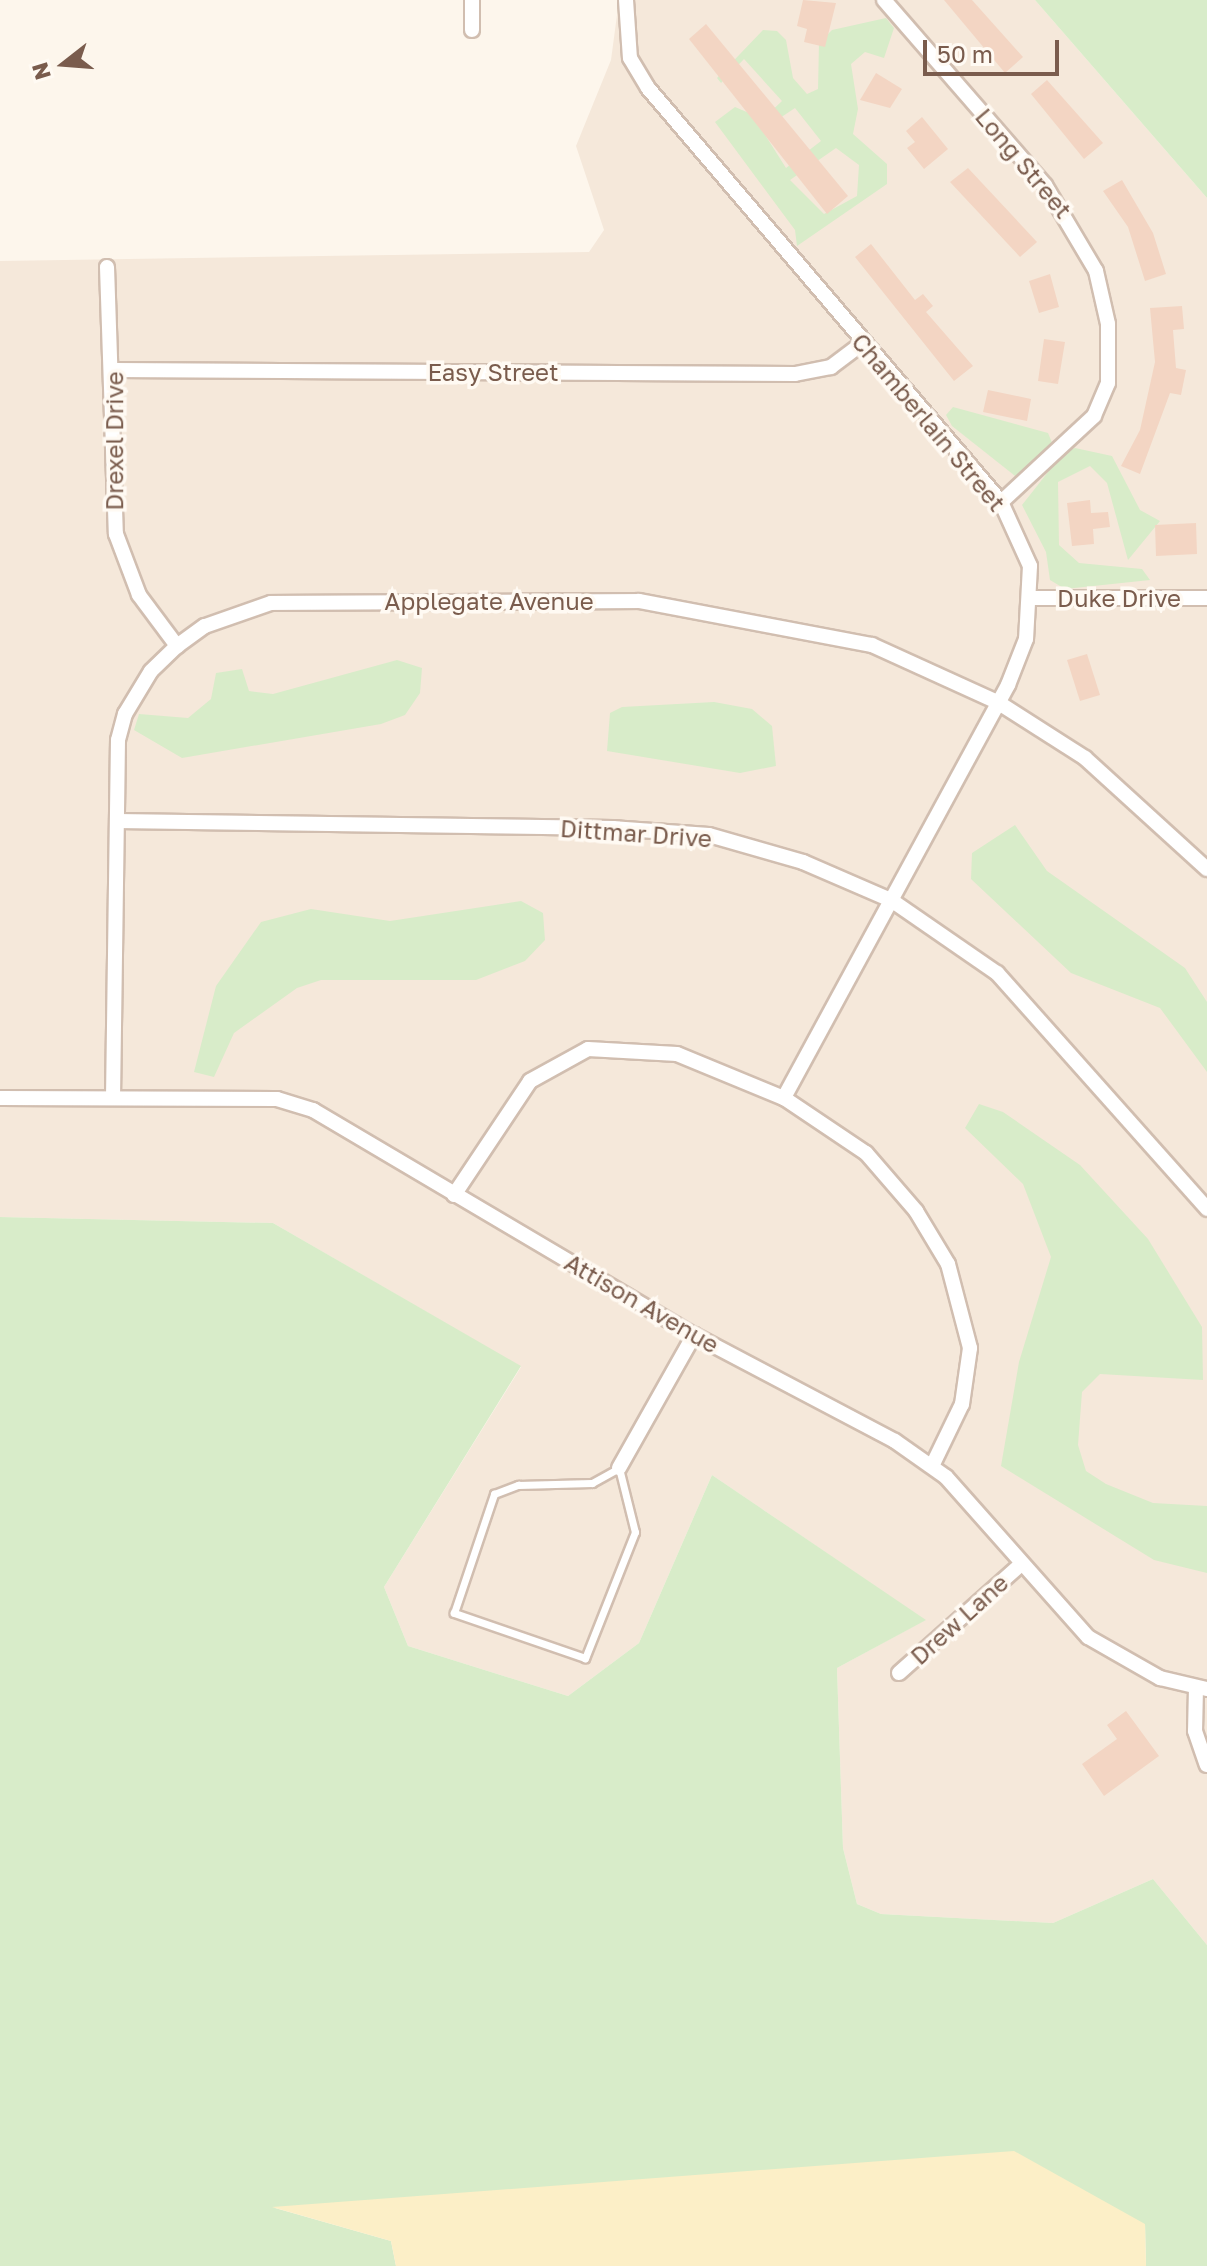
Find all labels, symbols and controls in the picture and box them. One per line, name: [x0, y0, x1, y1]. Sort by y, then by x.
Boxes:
north arrow: [24, 24, 104, 104]
scale bar: [927, 24, 1063, 74]
text: 50 m: [937, 39, 993, 68]
text: N: [25, 59, 56, 83]
street label: Long Street: [970, 102, 1078, 224]
street label: Chamberlain Street: [846, 327, 1012, 517]
street label: Easy Street: [427, 358, 559, 386]
street label: Drexel Drive: [100, 371, 128, 511]
street label: Duke Drive: [1057, 584, 1181, 612]
street label: Applegate Avenue: [384, 587, 594, 615]
street label: Dittmar Drive: [559, 813, 713, 853]
street label: Attison Avenue: [560, 1247, 724, 1359]
street label: Drew Lane: [904, 1568, 1014, 1670]

